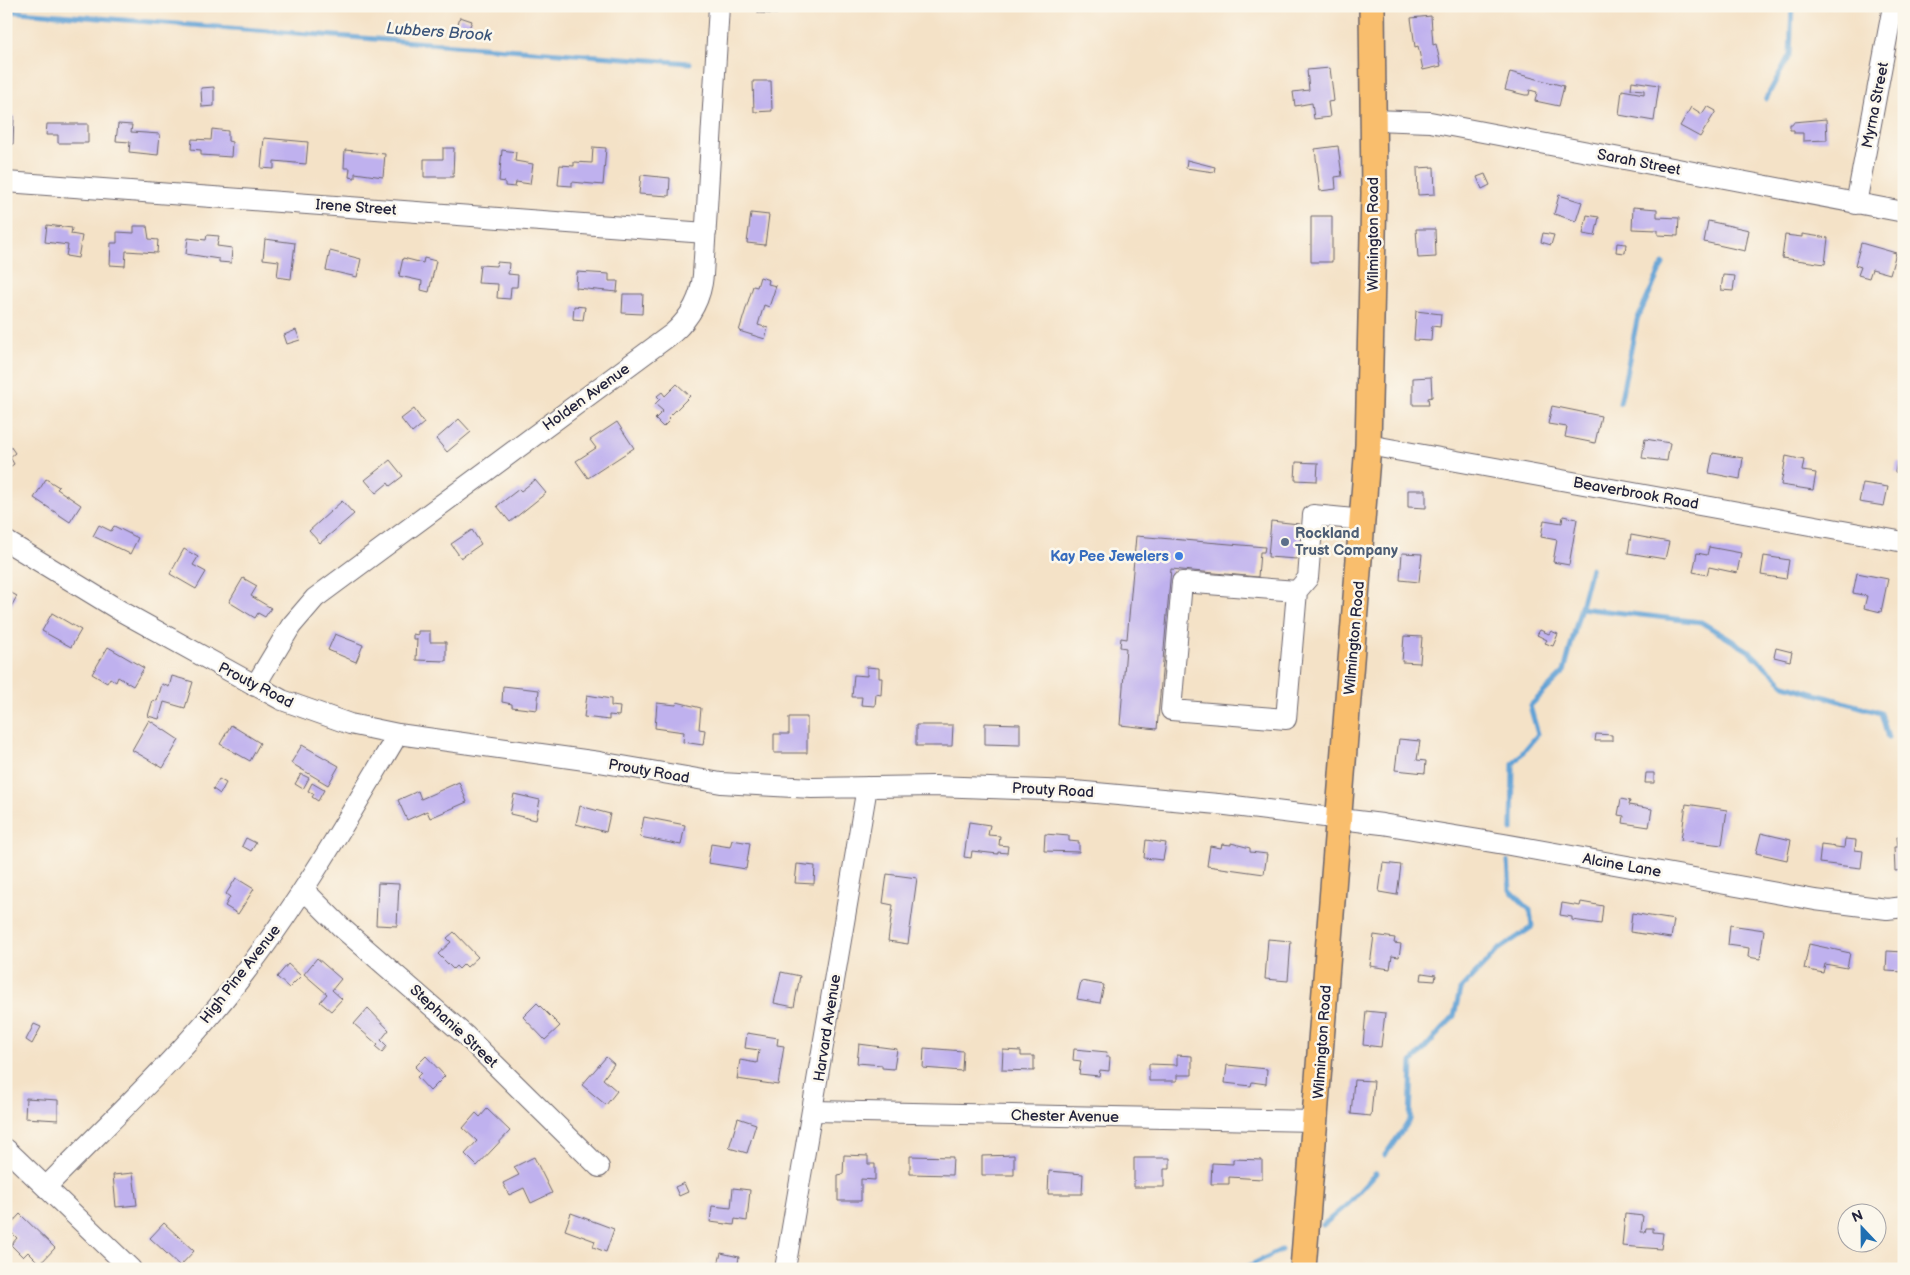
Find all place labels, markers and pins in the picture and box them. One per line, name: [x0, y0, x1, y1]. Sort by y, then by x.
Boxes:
place label: Rockland Trust Company: [1295, 524, 1398, 560]
marker: Rockland Trust Company: [1279, 536, 1291, 548]
place label: Kay Pee Jewelers: [1050, 547, 1169, 566]
marker: Kay Pee Jewelers: [1173, 550, 1185, 562]

